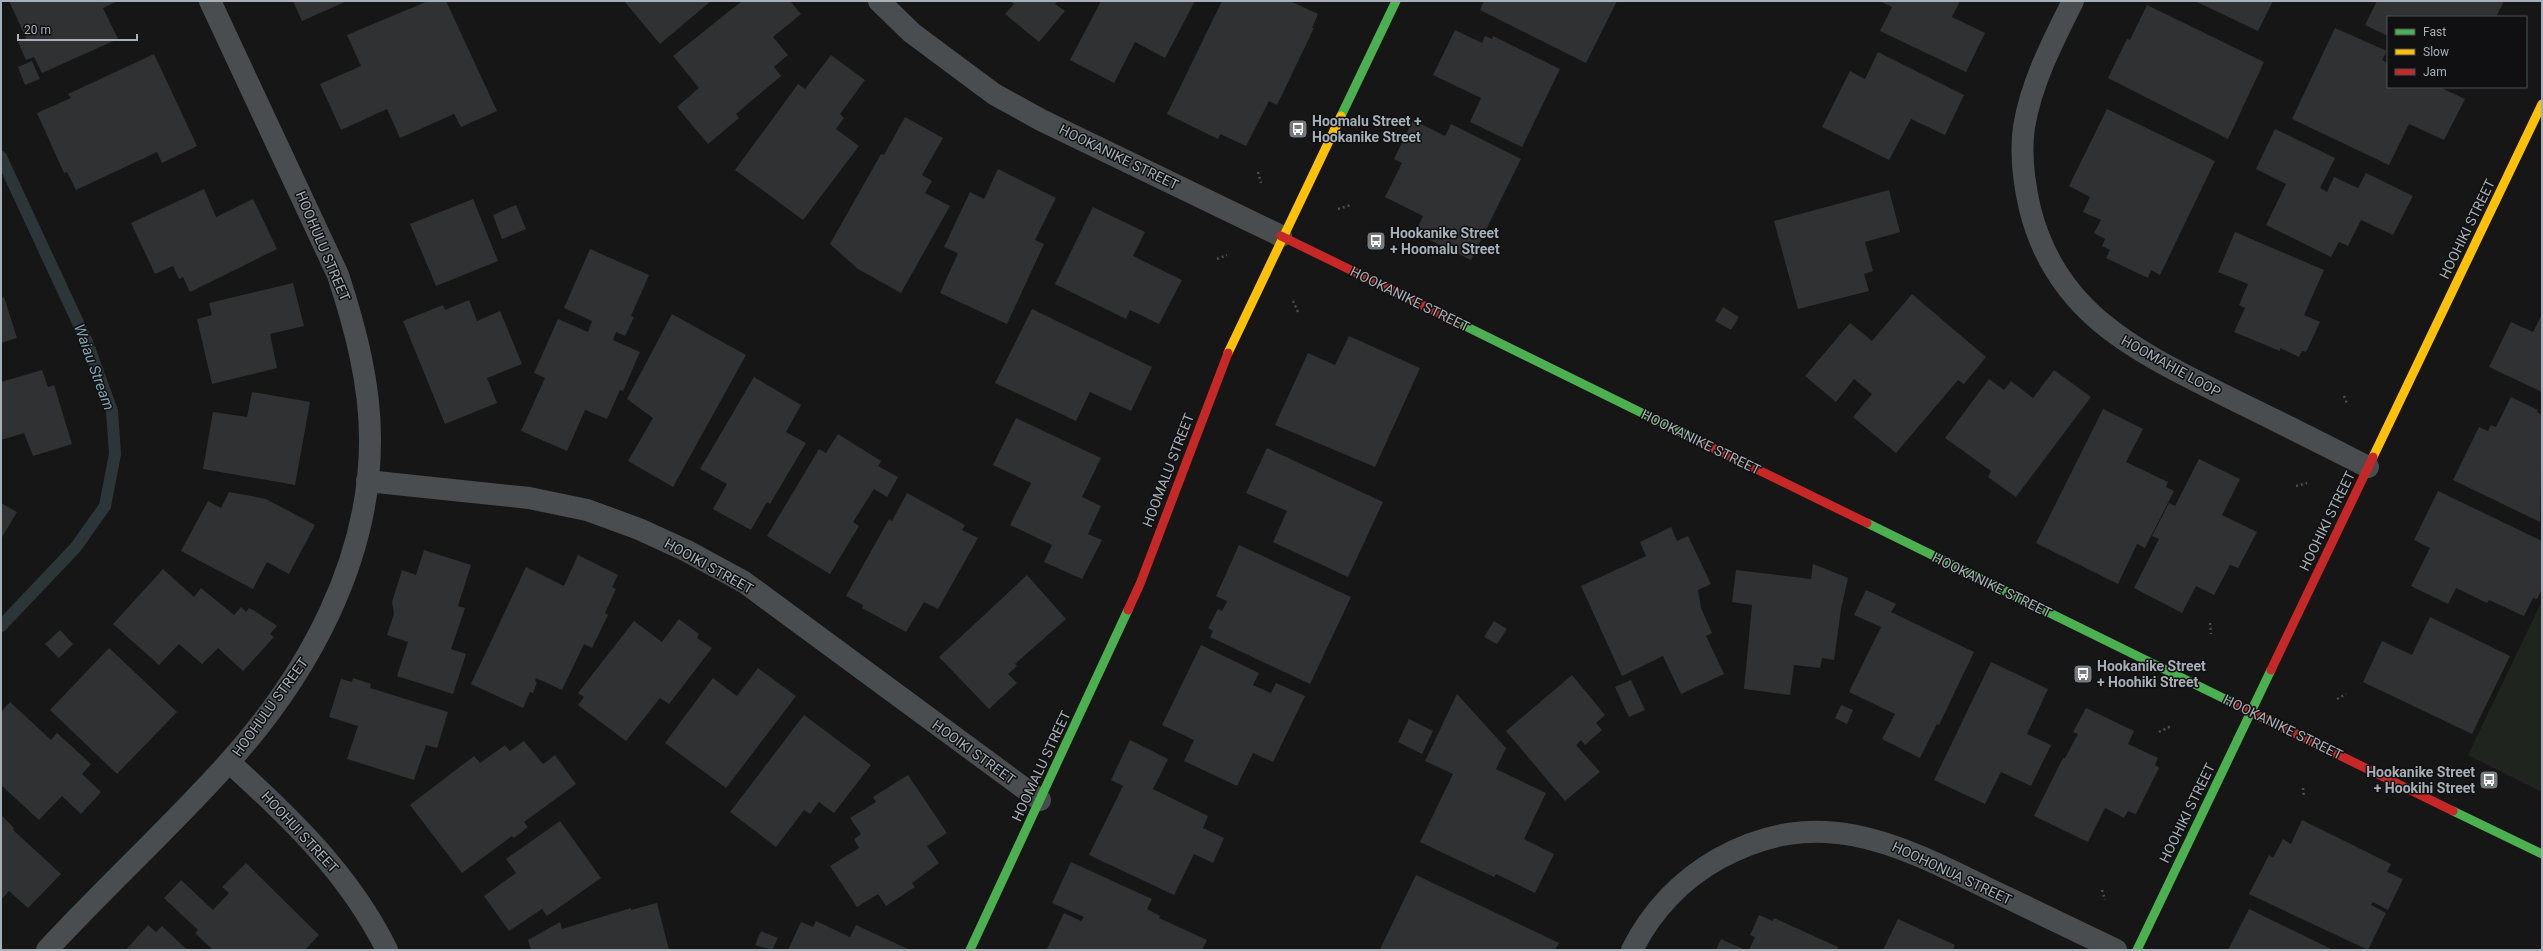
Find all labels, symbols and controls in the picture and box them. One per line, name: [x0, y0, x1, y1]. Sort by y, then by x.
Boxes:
scale bar: [18, 16, 137, 42]
legend: [2387, 16, 2527, 88]
text: 20 m: [24, 23, 51, 37]
text: Fast: [2423, 25, 2446, 39]
text: Slow: [2423, 45, 2449, 59]
text: Jam: [2423, 65, 2447, 79]
place label: Hoomalu Street + Hookanike Street: [1312, 113, 1422, 145]
bus stop icon: Hoomalu Street + Hookanike Street: [1287, 118, 1309, 140]
street label: HOOKANIKE STREET: [1057, 121, 1182, 193]
street label: HOOHIKI STREET: [2436, 176, 2498, 281]
street label: HOOHULU STREET: [293, 189, 354, 304]
place label: Hookanike Street + Hoomalu Street: [1390, 225, 1500, 257]
bus stop icon: Hookanike Street + Hoomalu Street: [1365, 230, 1387, 252]
street label: HOOKANIKE STREET: [1348, 263, 1473, 335]
water label: Waiau Stream: [70, 321, 118, 413]
street label: HOOMAHIE LOOP: [2119, 332, 2224, 400]
street label: HOOKANIKE STREET: [1639, 406, 1764, 478]
street label: HOOMALU STREET: [1139, 410, 1197, 529]
street label: HOOHIKI STREET: [2296, 468, 2358, 573]
street label: HOOIKI STREET: [662, 535, 757, 597]
street label: HOOKANIKE STREET: [1930, 549, 2055, 621]
street label: HOOHULU STREET: [229, 654, 311, 759]
place label: Hookanike Street + Hoohiki Street: [2097, 658, 2206, 690]
bus stop icon: Hookanike Street + Hoohiki Street: [2072, 663, 2094, 685]
street label: HOOKANIKE STREET: [2221, 691, 2346, 763]
street label: HOOMALU STREET: [1008, 708, 1074, 824]
street label: HOOIKI STREET: [929, 716, 1019, 788]
street label: HOOHIKI STREET: [2156, 760, 2218, 865]
place label: Hookanike Street + Hookihi Street: [2366, 764, 2475, 796]
bus stop icon: Hookanike Street + Hookihi Street: [2478, 769, 2500, 791]
street label: HOOHUI STREET: [258, 788, 342, 876]
street label: HOOHONUA STREET: [1890, 838, 2015, 908]

